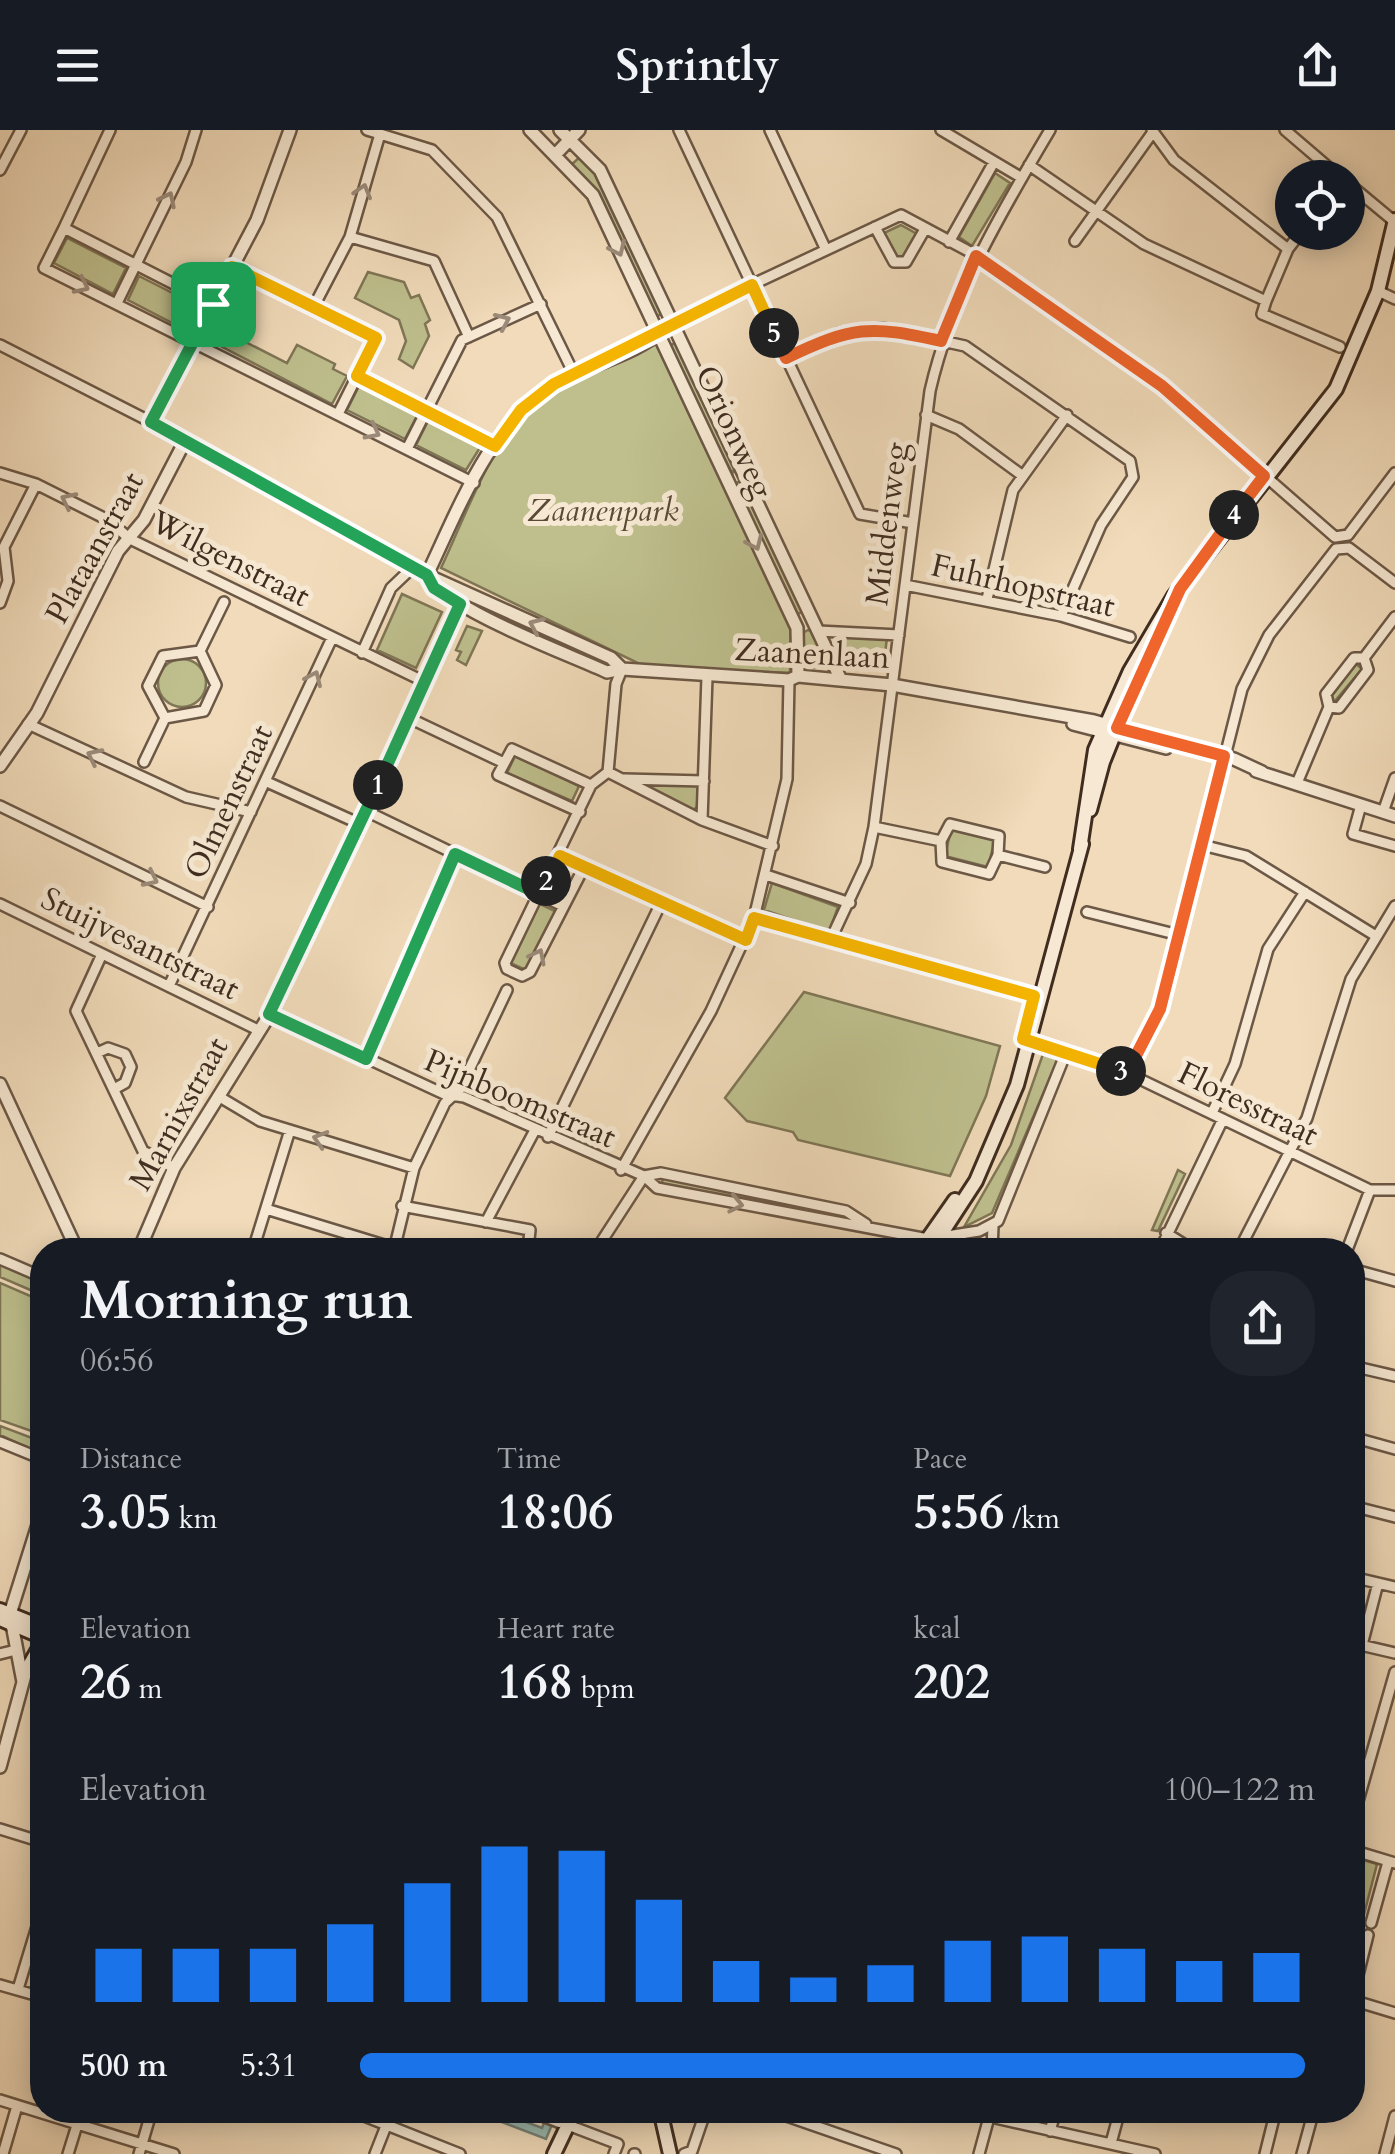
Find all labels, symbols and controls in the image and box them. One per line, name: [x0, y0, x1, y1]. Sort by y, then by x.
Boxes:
text: Sprintly: [616, 35, 779, 96]
icon: menu: [50, 38, 105, 93]
icon: share: [1290, 38, 1345, 93]
map controls: [1275, 160, 1365, 250]
button: locate: [1275, 160, 1365, 250]
one-way arrow: [352, 182, 373, 200]
one-way arrow: [156, 191, 176, 209]
one-way arrow: [605, 238, 625, 256]
pin: [171, 262, 256, 347]
one-way arrow: [72, 274, 90, 294]
icon: arrive: [186, 277, 241, 332]
pin: 5: [749, 308, 799, 358]
one-way arrow: [493, 313, 511, 333]
text: 5: [767, 314, 781, 352]
street label: Orionweg: [684, 358, 784, 506]
one-way arrow: [362, 420, 380, 439]
street label: Middenweg: [855, 440, 919, 608]
street label: Plataanstraat: [35, 464, 155, 632]
park label: Zaanenpark: [528, 489, 679, 533]
pin: 4: [1209, 490, 1259, 540]
one-way arrow: [60, 492, 78, 512]
text: 4: [1227, 496, 1241, 534]
street label: Wilgenstraat: [142, 500, 317, 618]
one-way arrow: [743, 533, 763, 551]
street label: Fuhrhopstraat: [927, 544, 1119, 628]
one-way arrow: [528, 617, 546, 637]
street label: Zaanenlaan: [733, 628, 891, 680]
one-way arrow: [302, 670, 322, 688]
street label: Olmenstraat: [174, 718, 284, 886]
one-way arrow: [87, 748, 105, 768]
pin: 1: [353, 760, 403, 810]
text: 1: [371, 766, 385, 804]
pin: 2: [521, 856, 571, 906]
text: 2: [539, 862, 553, 900]
one-way arrow: [140, 867, 158, 886]
street label: Stuijvesantstraat: [34, 877, 246, 1011]
one-way arrow: [526, 949, 545, 967]
street label: Marnixstraat: [119, 1029, 239, 1199]
street label: Pijnboomstraat: [417, 1039, 623, 1159]
pin: 3: [1096, 1046, 1146, 1096]
street label: Floresstraat: [1171, 1051, 1325, 1157]
text: 3: [1114, 1052, 1128, 1090]
one-way arrow: [313, 1130, 330, 1151]
one-way arrow: [727, 1192, 744, 1213]
text: Morning run: [80, 1264, 413, 1338]
button: share: [1210, 1271, 1315, 1376]
text: 06:56: [80, 1339, 154, 1383]
text: Distance: [80, 1440, 182, 1478]
text: Time: [497, 1440, 561, 1478]
text: Pace: [913, 1440, 967, 1478]
text: 3.05: [80, 1478, 171, 1546]
text: 18:06: [497, 1478, 614, 1546]
text: 5:56: [913, 1478, 1005, 1546]
text: km: [171, 1500, 218, 1538]
text: /km: [1005, 1500, 1060, 1538]
text: Elevation: [80, 1610, 191, 1648]
text: Heart rate: [497, 1610, 615, 1648]
text: kcal: [913, 1610, 960, 1648]
text: 26: [80, 1648, 131, 1716]
text: 168: [497, 1648, 574, 1716]
text: 202: [913, 1648, 990, 1716]
text: m: [131, 1670, 162, 1708]
text: bpm: [574, 1670, 635, 1708]
text: Elevation: [80, 1768, 207, 1812]
text: 100–122 m: [1163, 1768, 1315, 1812]
text: 500 m: [80, 2044, 167, 2088]
text: 5:31: [240, 2044, 297, 2088]

